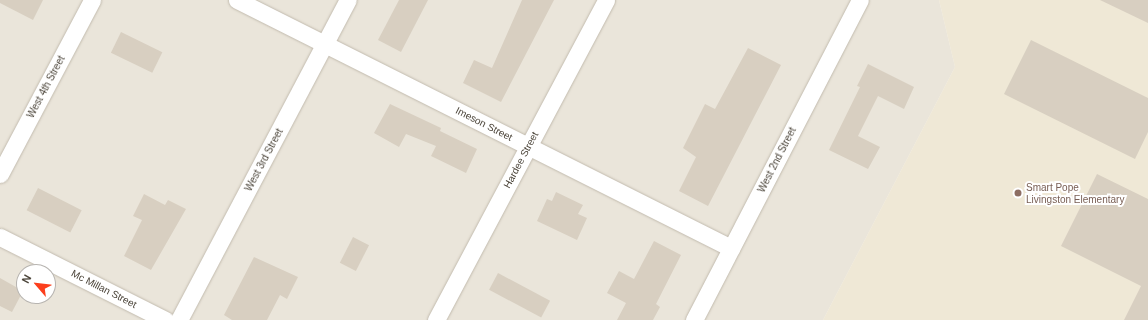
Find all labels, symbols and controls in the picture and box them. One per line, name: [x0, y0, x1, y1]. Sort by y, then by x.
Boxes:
street label: West 4th Street: [25, 54, 67, 120]
street label: Imeson Street: [454, 105, 514, 143]
street label: West 2nd Street: [755, 125, 799, 195]
street label: West 3rd Street: [242, 127, 286, 193]
street label: Hardee Street: [501, 130, 541, 190]
place label: Smart Pope Livingston Elementary: [1026, 181, 1124, 204]
marker: Smart Pope Livingston Elementary: [1013, 188, 1023, 198]
north arrow: [16, 264, 56, 304]
street label: Mc Millan Street: [69, 267, 139, 311]
text: N: [19, 273, 33, 285]

